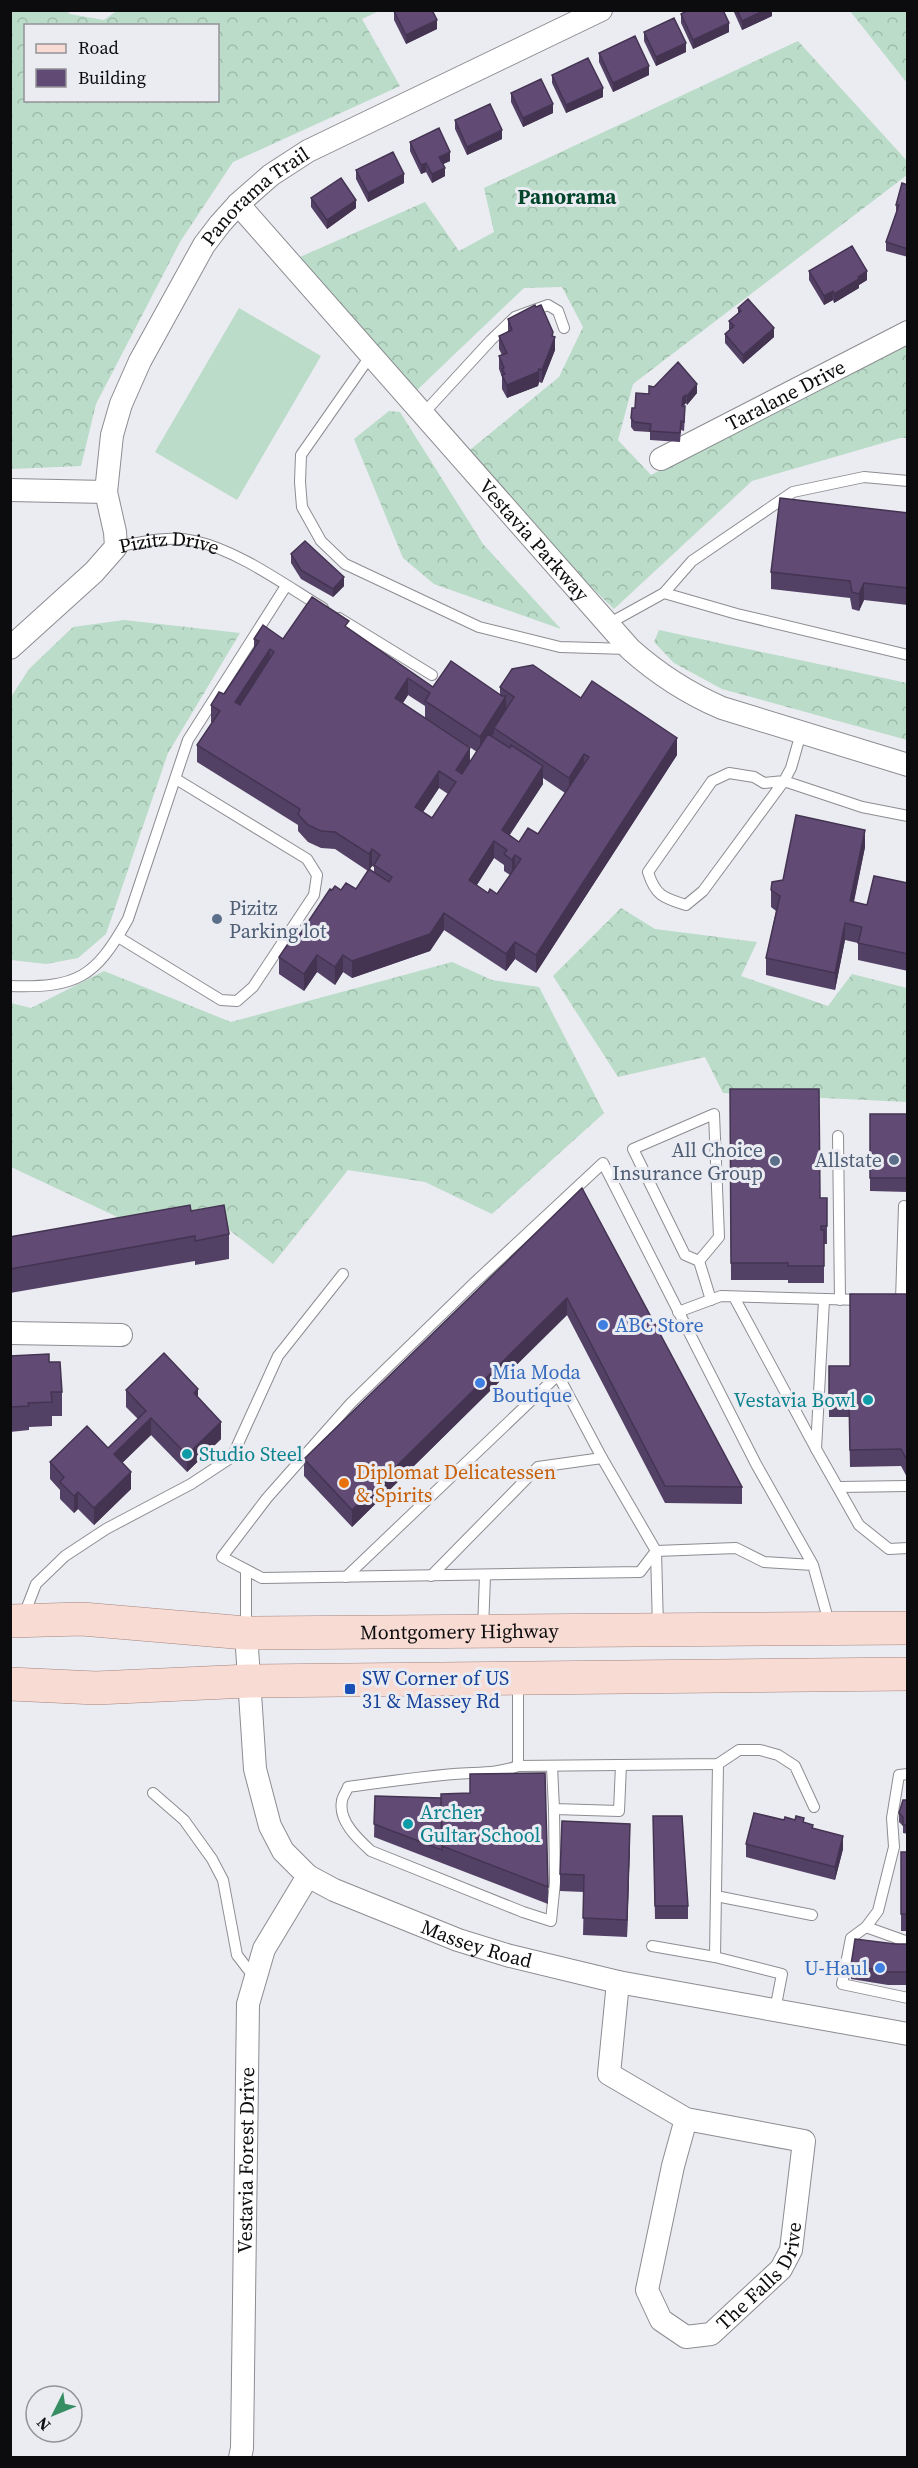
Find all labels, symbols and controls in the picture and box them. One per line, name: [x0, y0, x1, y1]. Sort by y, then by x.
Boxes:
legend: [24, 24, 219, 102]
text: Road: [78, 35, 119, 60]
text: Building: [78, 65, 146, 90]
street label: Panorama Trail: [194, 140, 315, 252]
district label: Panorama: [518, 182, 617, 211]
street label: Taralane Drive: [721, 353, 850, 437]
street label: Vestavia Parkway: [473, 473, 596, 608]
street label: Pizitz Drive: [116, 524, 224, 562]
place label: Pizitz Parking lot: [229, 894, 327, 945]
marker: Pizitz Parking lot: [210, 912, 224, 926]
place label: All Choice Insurance Group: [612, 1136, 763, 1187]
place label: Allstate: [815, 1146, 882, 1174]
marker: Allstate: [887, 1153, 901, 1167]
marker: All Choice Insurance Group: [768, 1154, 782, 1168]
place label: ABC Store: [615, 1311, 704, 1339]
marker: ABC Store: [596, 1318, 610, 1332]
place label: Mia Moda Boutique: [492, 1358, 582, 1409]
marker: Mia Moda Boutique: [473, 1376, 487, 1390]
place label: Vestavia Bowl: [733, 1386, 856, 1414]
marker: Vestavia Bowl: [861, 1393, 875, 1407]
place label: Studio Steel: [199, 1440, 303, 1468]
marker: Studio Steel: [180, 1447, 194, 1461]
place label: Diplomat Delicatessen & Spirits: [356, 1458, 556, 1509]
marker: Diplomat Delicatessen & Spirits: [337, 1476, 351, 1490]
street label: Montgomery Highway: [360, 1617, 560, 1646]
place label: SW Corner of US 31 & Massey Rd: [362, 1664, 509, 1715]
marker: SW Corner of US 31 & Massey Rd: [343, 1682, 357, 1696]
place label: Archer Gultar School: [420, 1798, 541, 1849]
marker: Archer Gultar School: [401, 1817, 415, 1831]
street label: Massey Road: [417, 1913, 536, 1975]
place label: U-Haul: [804, 1954, 868, 1982]
marker: U-Haul: [873, 1961, 887, 1975]
street label: Vestavia Forest Drive: [231, 2067, 261, 2254]
street label: The Falls Drive: [710, 2220, 808, 2336]
north arrow: [24, 2384, 84, 2444]
text: N: [31, 2412, 55, 2436]

